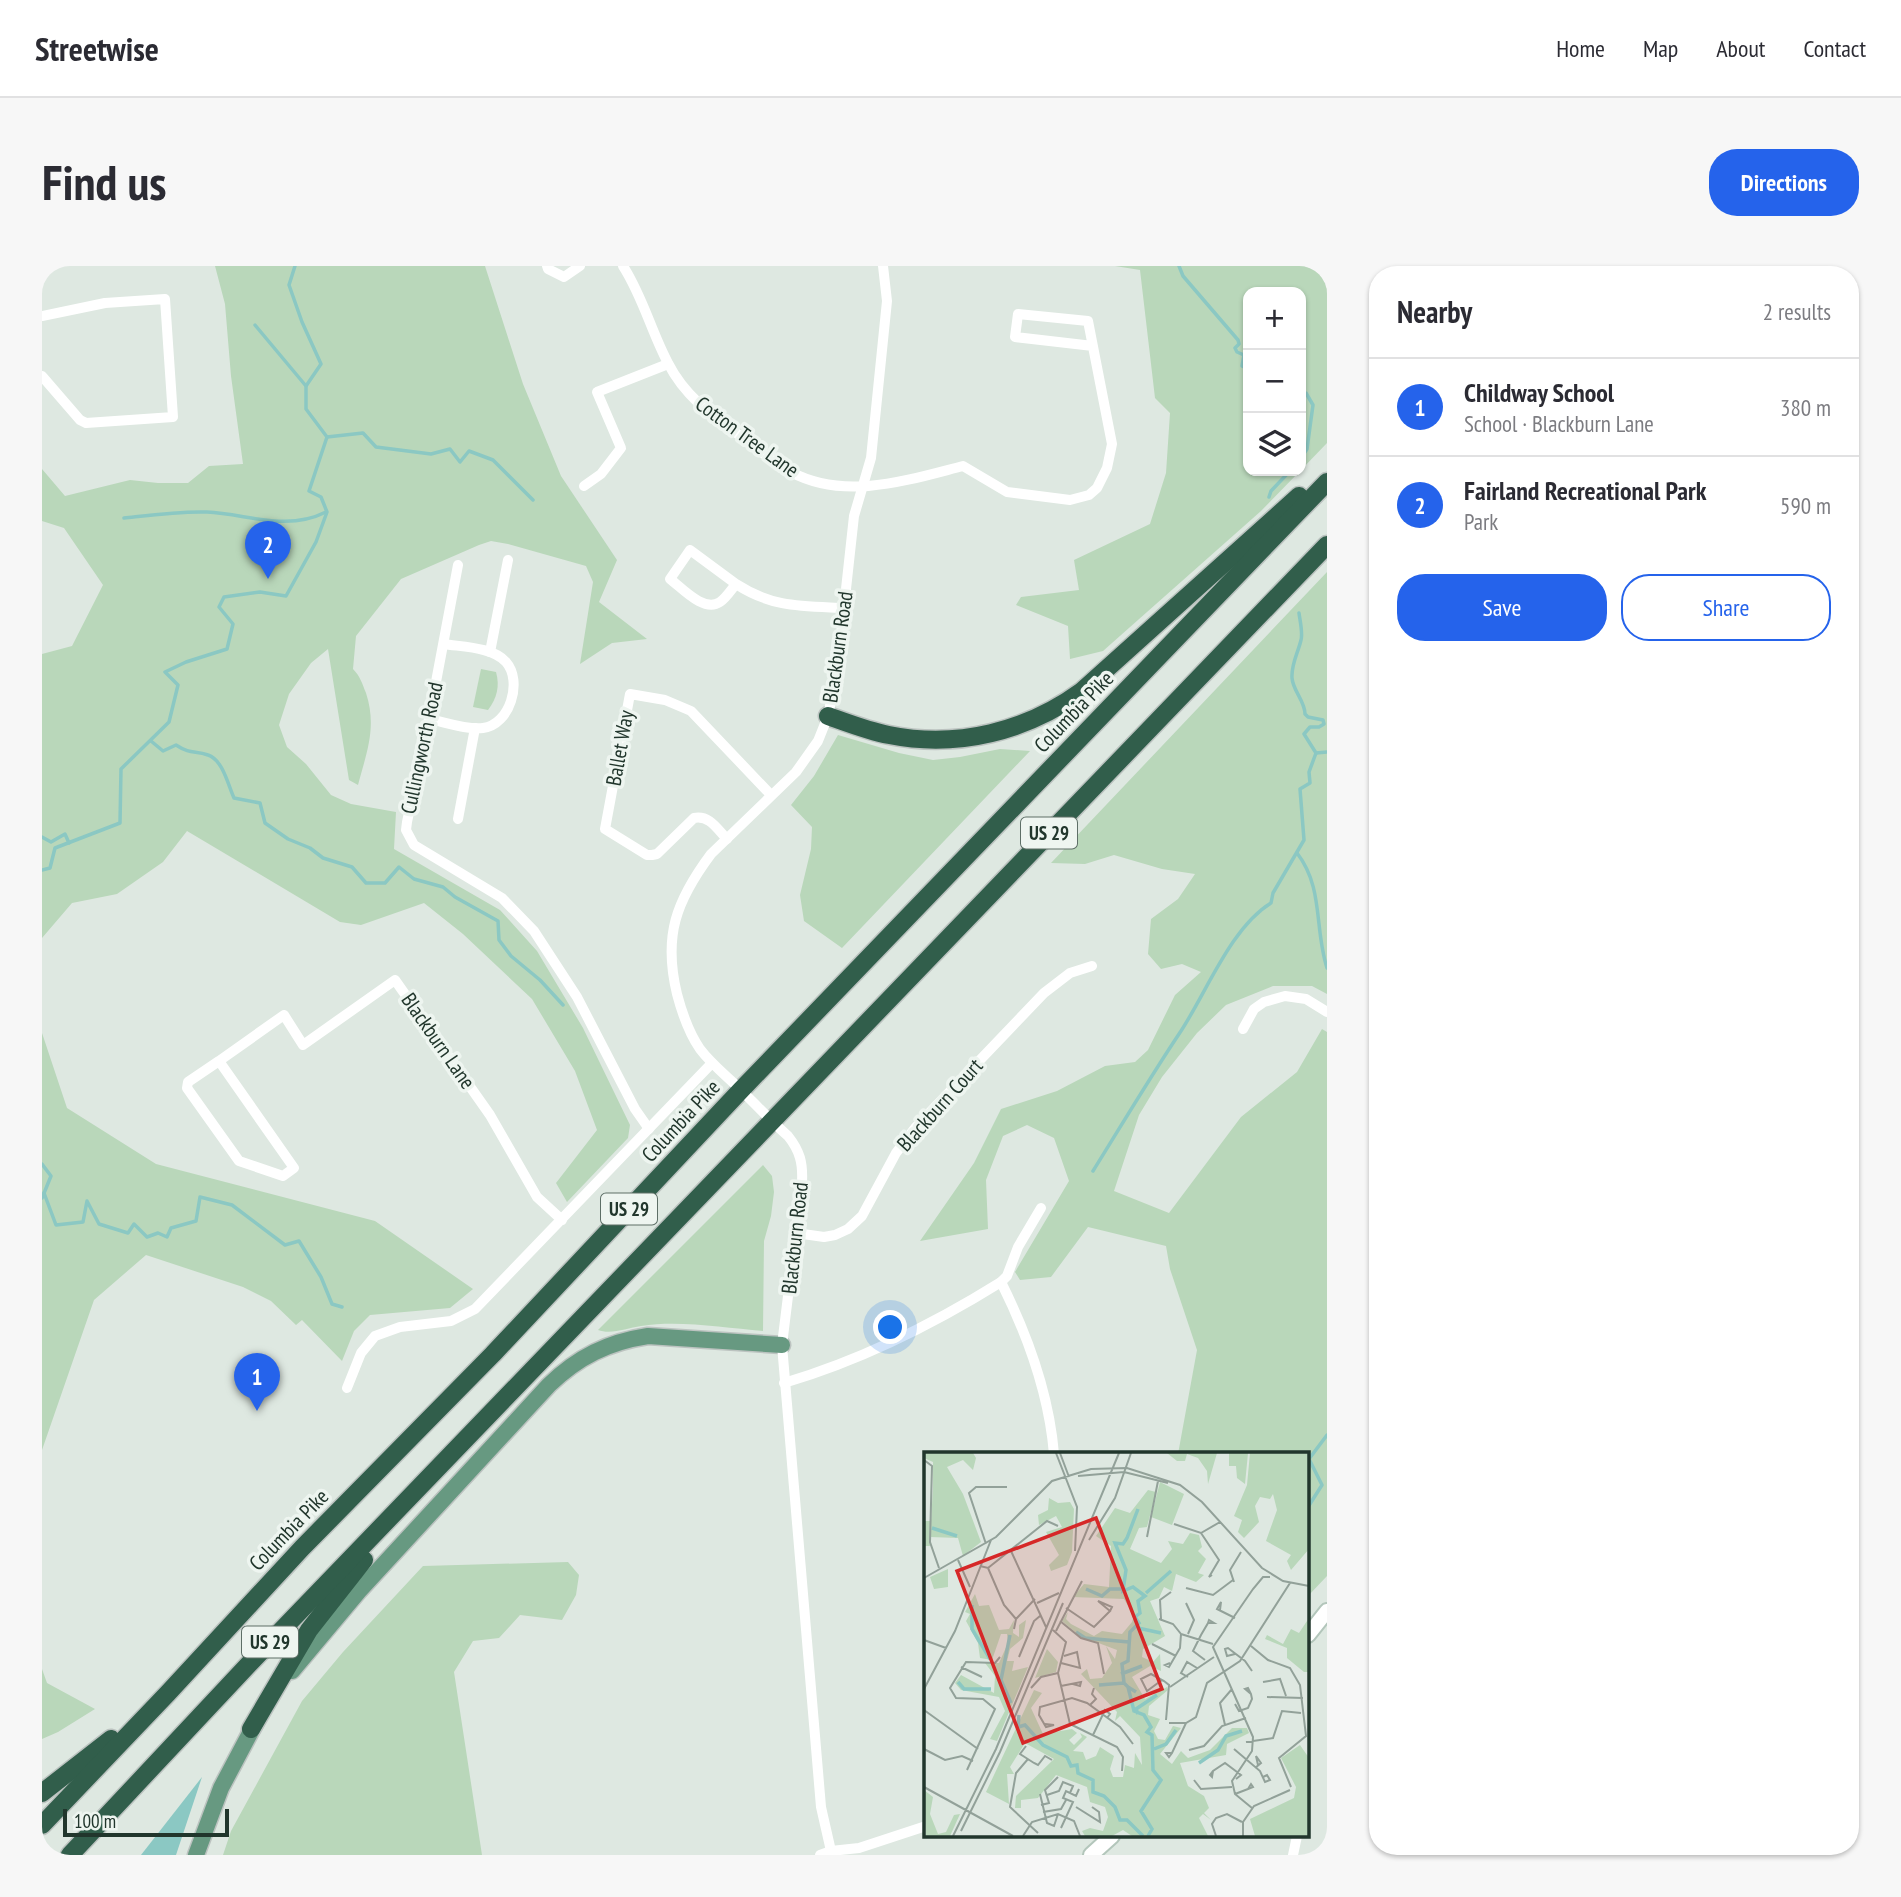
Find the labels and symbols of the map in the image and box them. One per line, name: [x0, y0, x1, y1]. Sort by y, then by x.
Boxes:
street label: Cotton Tree Lane: [690, 390, 804, 483]
pin: 2: [245, 521, 291, 579]
street label: Blackburn Road: [816, 589, 859, 704]
street label: Columbia Pike: [1028, 665, 1119, 758]
street label: Cullingworth Road: [394, 680, 449, 816]
street label: Ballet Way: [600, 708, 639, 788]
road number: US 29: [1021, 818, 1077, 848]
street label: Blackburn Lane: [395, 987, 481, 1094]
street label: Blackburn Court: [891, 1052, 989, 1157]
street label: Columbia Pike: [636, 1074, 726, 1168]
street label: Blackburn Road: [775, 1181, 814, 1295]
road number: US 29: [601, 1194, 657, 1225]
your location: [873, 1310, 907, 1344]
pin: 1: [234, 1353, 280, 1411]
inset map: [924, 1452, 1310, 1838]
street label: Columbia Pike: [243, 1483, 334, 1576]
road number: US 29: [242, 1626, 298, 1658]
scale bar: [63, 1806, 229, 1838]

